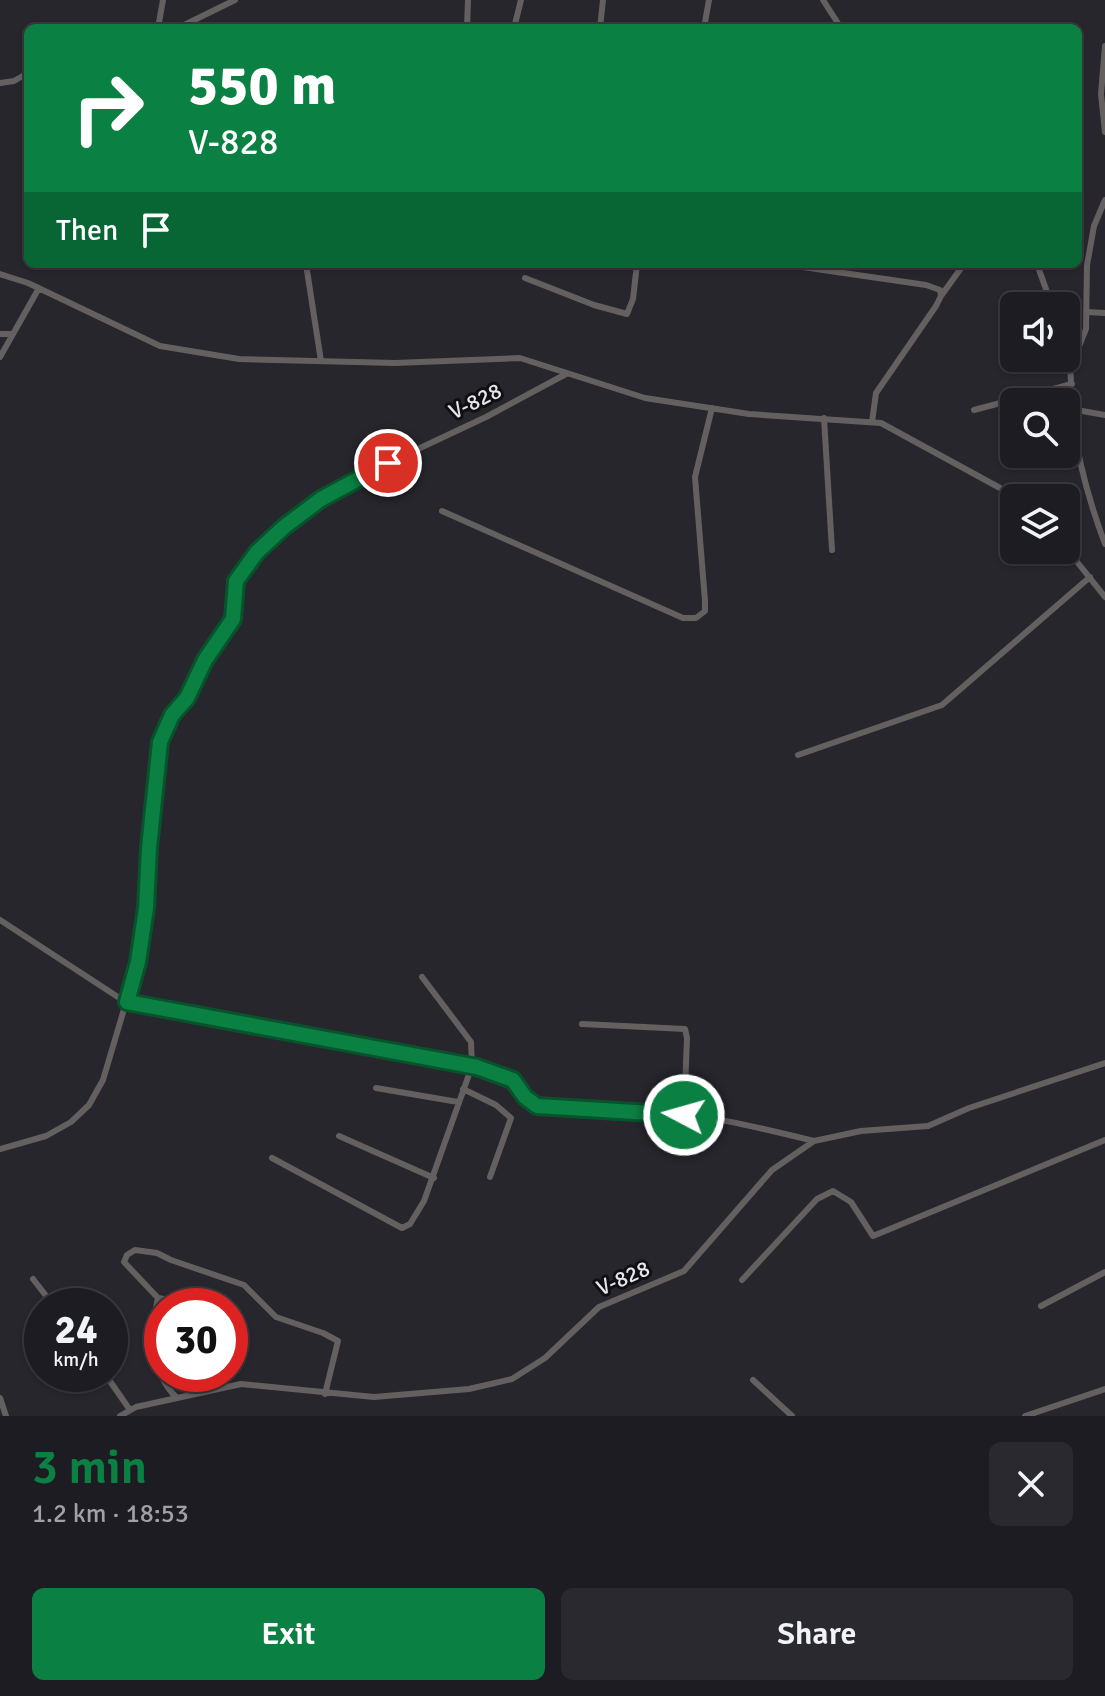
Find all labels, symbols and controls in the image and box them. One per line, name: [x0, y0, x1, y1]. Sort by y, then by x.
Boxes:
text: 550 m: [188, 51, 336, 120]
icon: right: [56, 56, 160, 160]
text: V-828: [188, 120, 278, 165]
icon: arrive: [134, 208, 178, 252]
text: Then: [56, 212, 118, 249]
map controls: [1000, 292, 1080, 564]
button: sound: [1000, 292, 1080, 372]
street label: V-828: [444, 377, 506, 425]
button: search: [1000, 388, 1080, 468]
pin: [354, 429, 422, 497]
icon: arrive: [366, 441, 410, 485]
button: layers: [1000, 484, 1080, 564]
position arrow: [642, 1073, 726, 1157]
street label: V-828: [592, 1254, 654, 1302]
speed limit sign: 30: [144, 1288, 248, 1392]
text: 24: [54, 1305, 98, 1355]
text: km/h: [53, 1347, 99, 1372]
text: 3 min: [32, 1438, 147, 1497]
button: close: [989, 1442, 1073, 1526]
text: 1.2 km · 18:53: [32, 1498, 189, 1530]
button: Exit: [32, 1588, 545, 1680]
button: Share: [561, 1588, 1073, 1680]

